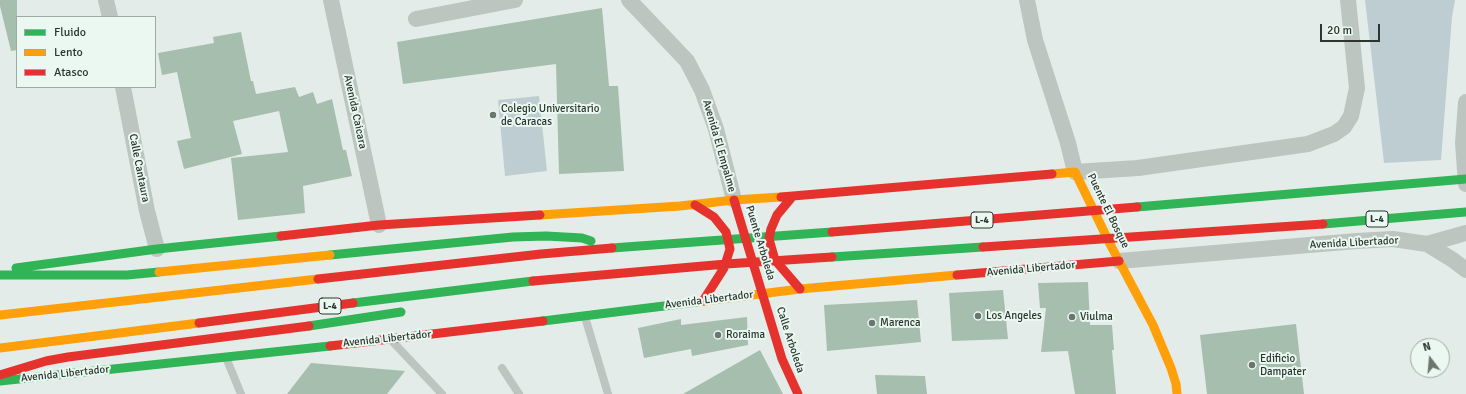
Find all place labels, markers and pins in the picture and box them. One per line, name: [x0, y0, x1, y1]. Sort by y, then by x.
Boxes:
place label: Colegio Universitario de Caracas: [501, 102, 600, 128]
marker: Colegio Universitario de Caracas: [488, 110, 498, 120]
place label: Los Angeles: [986, 309, 1042, 323]
place label: Viulma: [1080, 310, 1113, 324]
marker: Los Angeles: [973, 311, 983, 321]
marker: Viulma: [1067, 312, 1077, 322]
place label: Marenca: [880, 316, 921, 330]
marker: Marenca: [867, 318, 877, 328]
place label: Roraima: [726, 328, 765, 342]
marker: Roraima: [713, 330, 723, 340]
place label: Edificio Dampater: [1260, 352, 1306, 378]
marker: Edificio Dampater: [1247, 360, 1257, 370]

